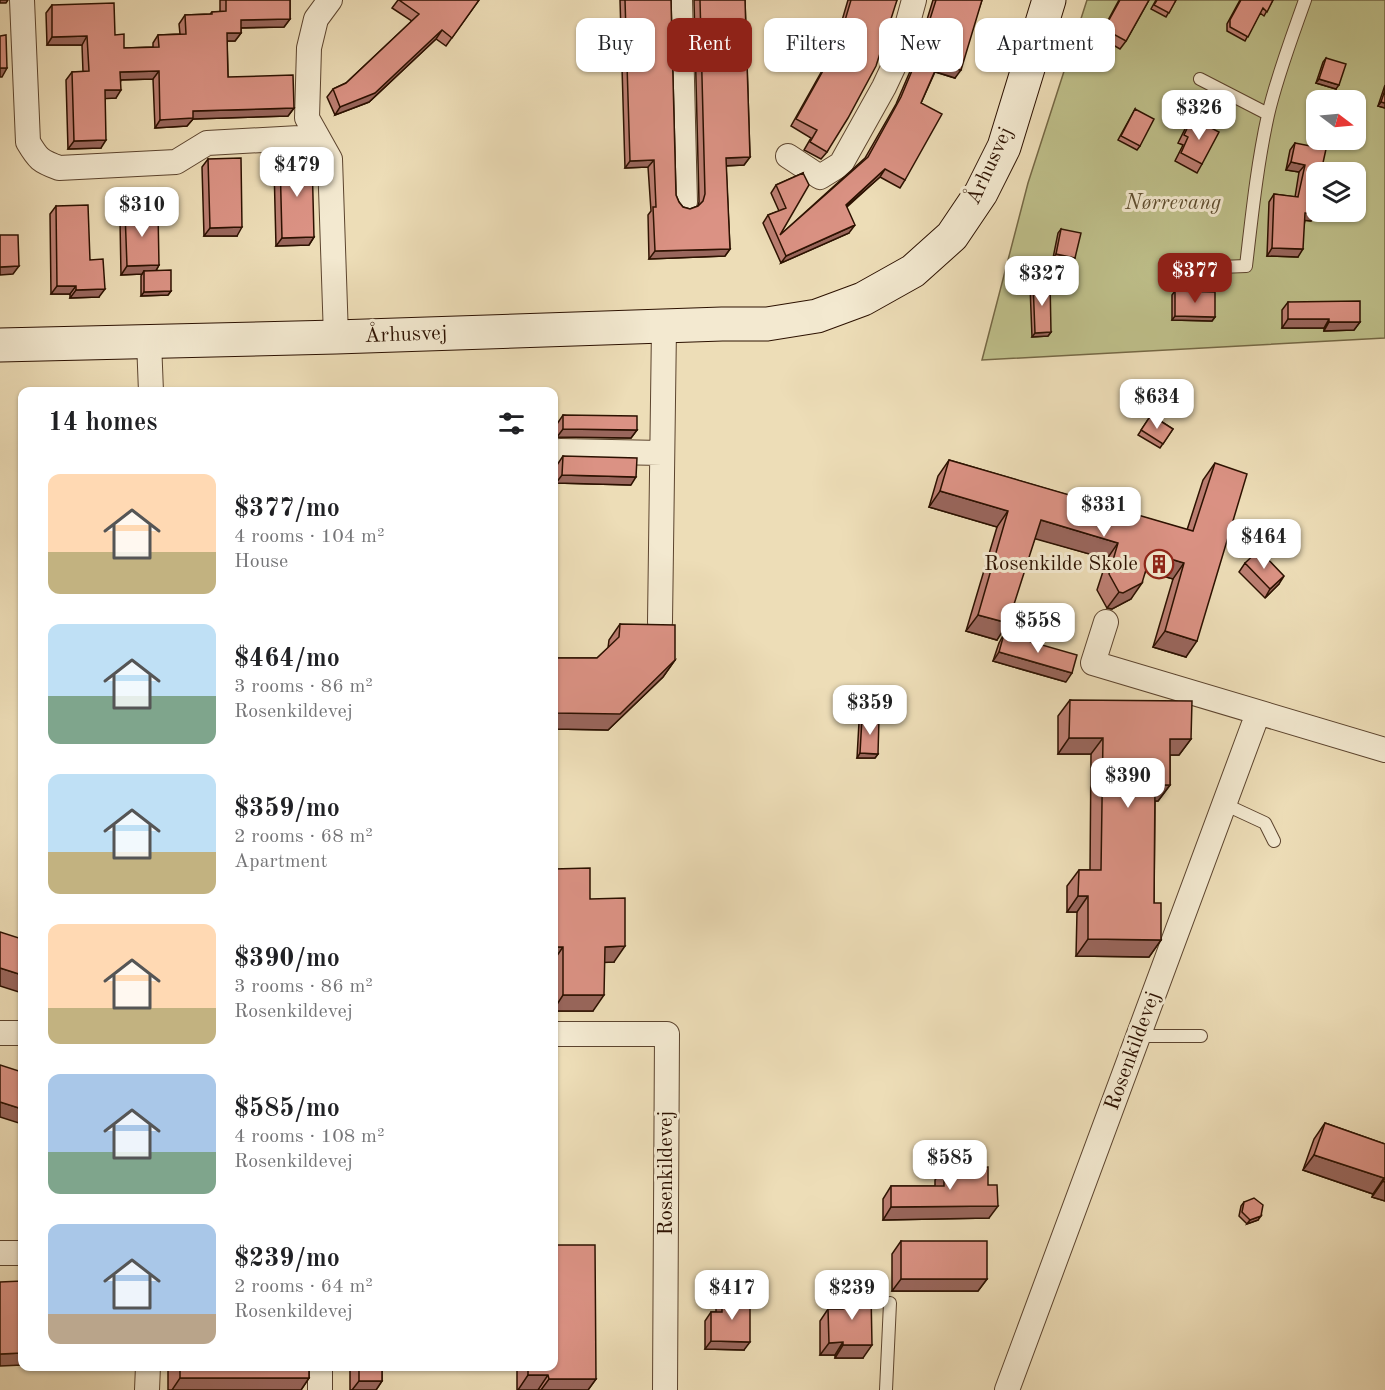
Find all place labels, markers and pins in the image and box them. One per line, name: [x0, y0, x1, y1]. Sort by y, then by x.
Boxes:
pin: $326: [1163, 90, 1235, 141]
pin: $479: [261, 147, 333, 198]
pin: $310: [106, 187, 178, 238]
pin: $377: [1159, 253, 1231, 304]
pin: $327: [1006, 256, 1078, 307]
pin: $634: [1121, 379, 1193, 430]
pin: $331: [1068, 487, 1140, 538]
pin: $464: [1228, 519, 1300, 570]
building icon: Rosenkilde Skole: [1143, 548, 1175, 580]
place label: Rosenkilde Skole: [984, 554, 1138, 575]
pin: $558: [1002, 603, 1074, 654]
pin: $359: [834, 685, 906, 736]
pin: $390: [1092, 758, 1164, 809]
pin: $585: [914, 1140, 986, 1191]
pin: $417: [696, 1270, 768, 1321]
pin: $239: [816, 1270, 888, 1321]

